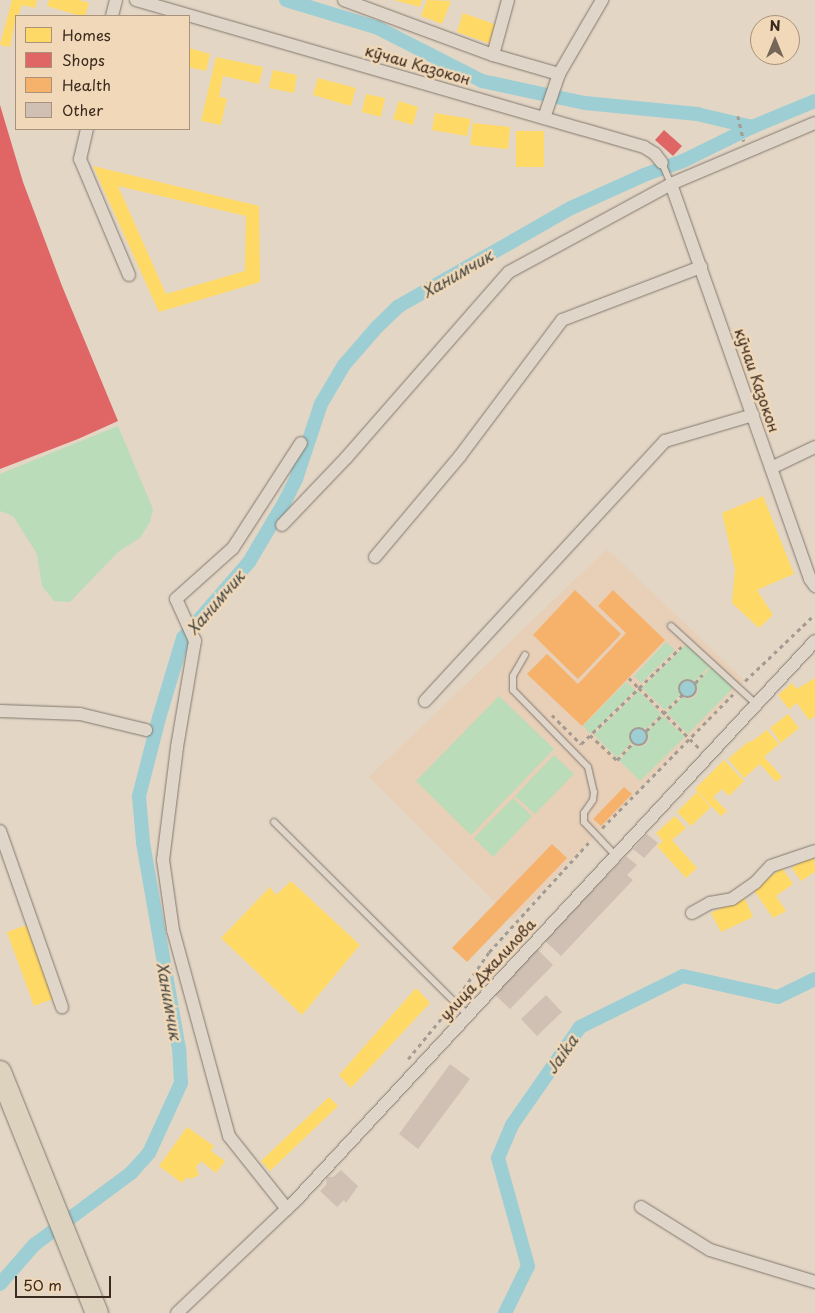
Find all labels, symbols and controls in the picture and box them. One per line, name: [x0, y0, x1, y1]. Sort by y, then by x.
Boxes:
legend: [15, 15, 190, 130]
north arrow: [750, 15, 800, 65]
text: N: [769, 15, 781, 36]
text: Homes: [62, 23, 111, 46]
street label: кӯчаи Казокон: [363, 40, 473, 88]
text: Shops: [62, 48, 105, 71]
text: Health: [62, 73, 111, 96]
text: Other: [62, 98, 103, 121]
water label: Ханимчик: [418, 245, 496, 301]
street label: кӯчаи Казокон: [732, 325, 784, 435]
water label: Ханимчик: [182, 566, 248, 638]
street label: улица Джалилова: [435, 914, 539, 1024]
water label: Ханимчик: [154, 961, 186, 1041]
water label: Jaika: [541, 1031, 581, 1077]
scale bar: [18, 1266, 114, 1298]
text: 50 m: [23, 1273, 62, 1296]

